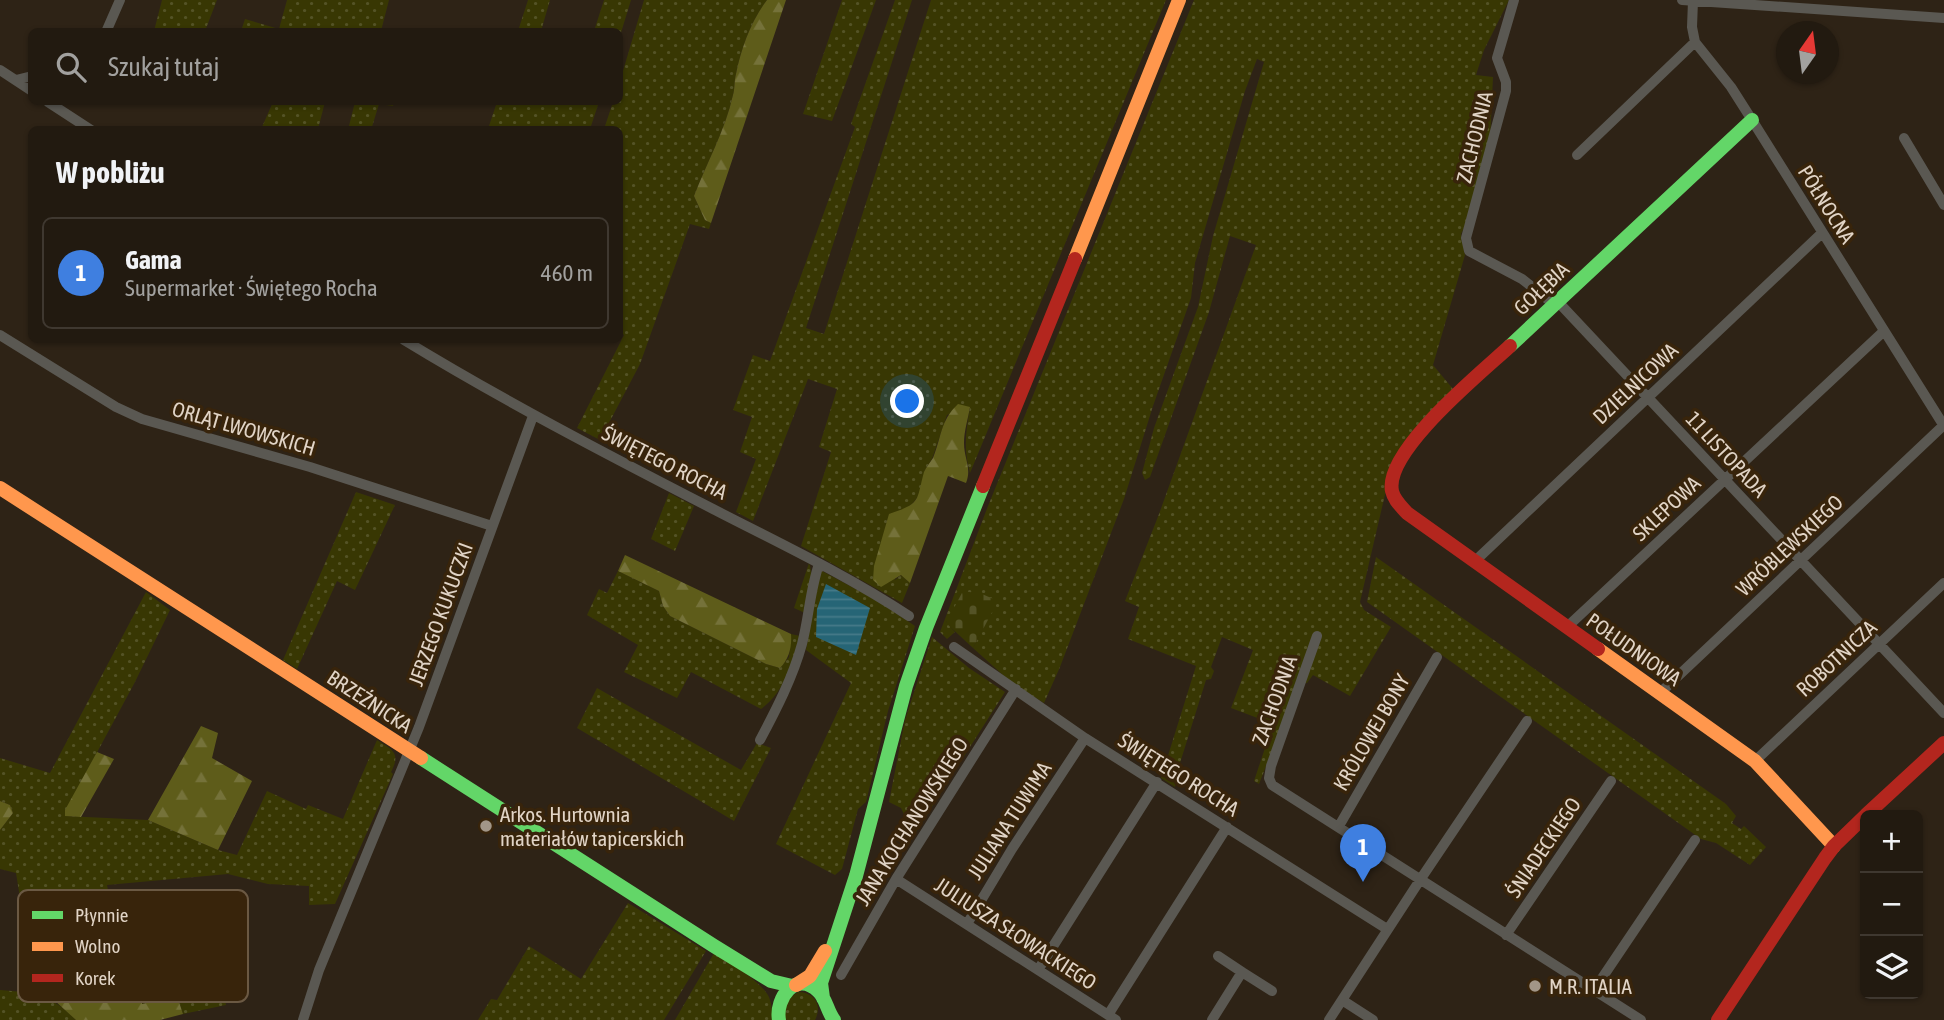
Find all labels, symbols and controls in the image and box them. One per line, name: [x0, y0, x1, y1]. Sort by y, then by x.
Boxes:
north arrow: [1776, 21, 1839, 84]
search box: [28, 28, 623, 105]
icon: search: [52, 48, 90, 86]
text: Szukaj tutaj: [108, 52, 220, 82]
street label: ZACHODNIA: [1451, 88, 1497, 185]
text: W pobliżu: [56, 155, 165, 189]
street label: PÓŁNOCNA: [1794, 161, 1861, 248]
text: Gama: [125, 245, 182, 275]
street label: GOŁĘBIA: [1509, 256, 1575, 320]
text: 1: [76, 260, 86, 286]
text: 460 m: [541, 260, 593, 286]
text: Supermarket · Świętego Rocha: [125, 275, 378, 301]
street label: DZIELNICOWA: [1588, 337, 1683, 428]
your location: [890, 384, 924, 418]
street label: ORLĄT LWOWSKICH: [170, 396, 318, 460]
street label: 11 LISTOPADA: [1681, 406, 1773, 502]
street label: ŚWIĘTEGO ROCHA: [598, 420, 732, 505]
street label: SKLEPOWA: [1627, 470, 1705, 545]
street label: WRÓBLEWSKIEGO: [1731, 490, 1847, 600]
street label: JERZEGO KUKUCZKI: [403, 539, 477, 689]
street label: POŁUDNIOWA: [1582, 608, 1686, 691]
street label: ROBOTNICZA: [1791, 614, 1881, 701]
street label: ZACHODNIA: [1247, 651, 1301, 748]
street label: BRZEŹNICKA: [323, 665, 417, 738]
street label: KRÓLOWEJ BONY: [1328, 669, 1414, 794]
street label: ŚWIĘTEGO ROCHA: [1114, 727, 1244, 822]
street label: JANA KOCHANOWSKIEGO: [850, 733, 972, 909]
street label: JULIANA TUWIMA: [962, 756, 1056, 883]
street label: ŚNIADECKIEGO: [1501, 793, 1585, 901]
place label: Arkos. Hurtownia materiałów tapicerskich: [500, 802, 684, 850]
map controls: [1860, 810, 1923, 999]
button: +: [1860, 810, 1923, 873]
marker: Arkos. Hurtownia materiałów tapicerskich: [478, 818, 494, 834]
pin: 1: [1340, 824, 1386, 882]
street label: JULIUSZA SŁOWACKIEGO: [931, 872, 1101, 994]
button: −: [1860, 873, 1923, 936]
legend: [18, 890, 248, 1002]
text: Płynnie: [75, 904, 128, 926]
text: Wolno: [75, 935, 120, 957]
button: layers: [1860, 936, 1923, 999]
text: Korek: [75, 967, 116, 989]
place label: M.R. ITALIA: [1549, 974, 1632, 998]
marker: M.R. ITALIA: [1527, 978, 1543, 994]

